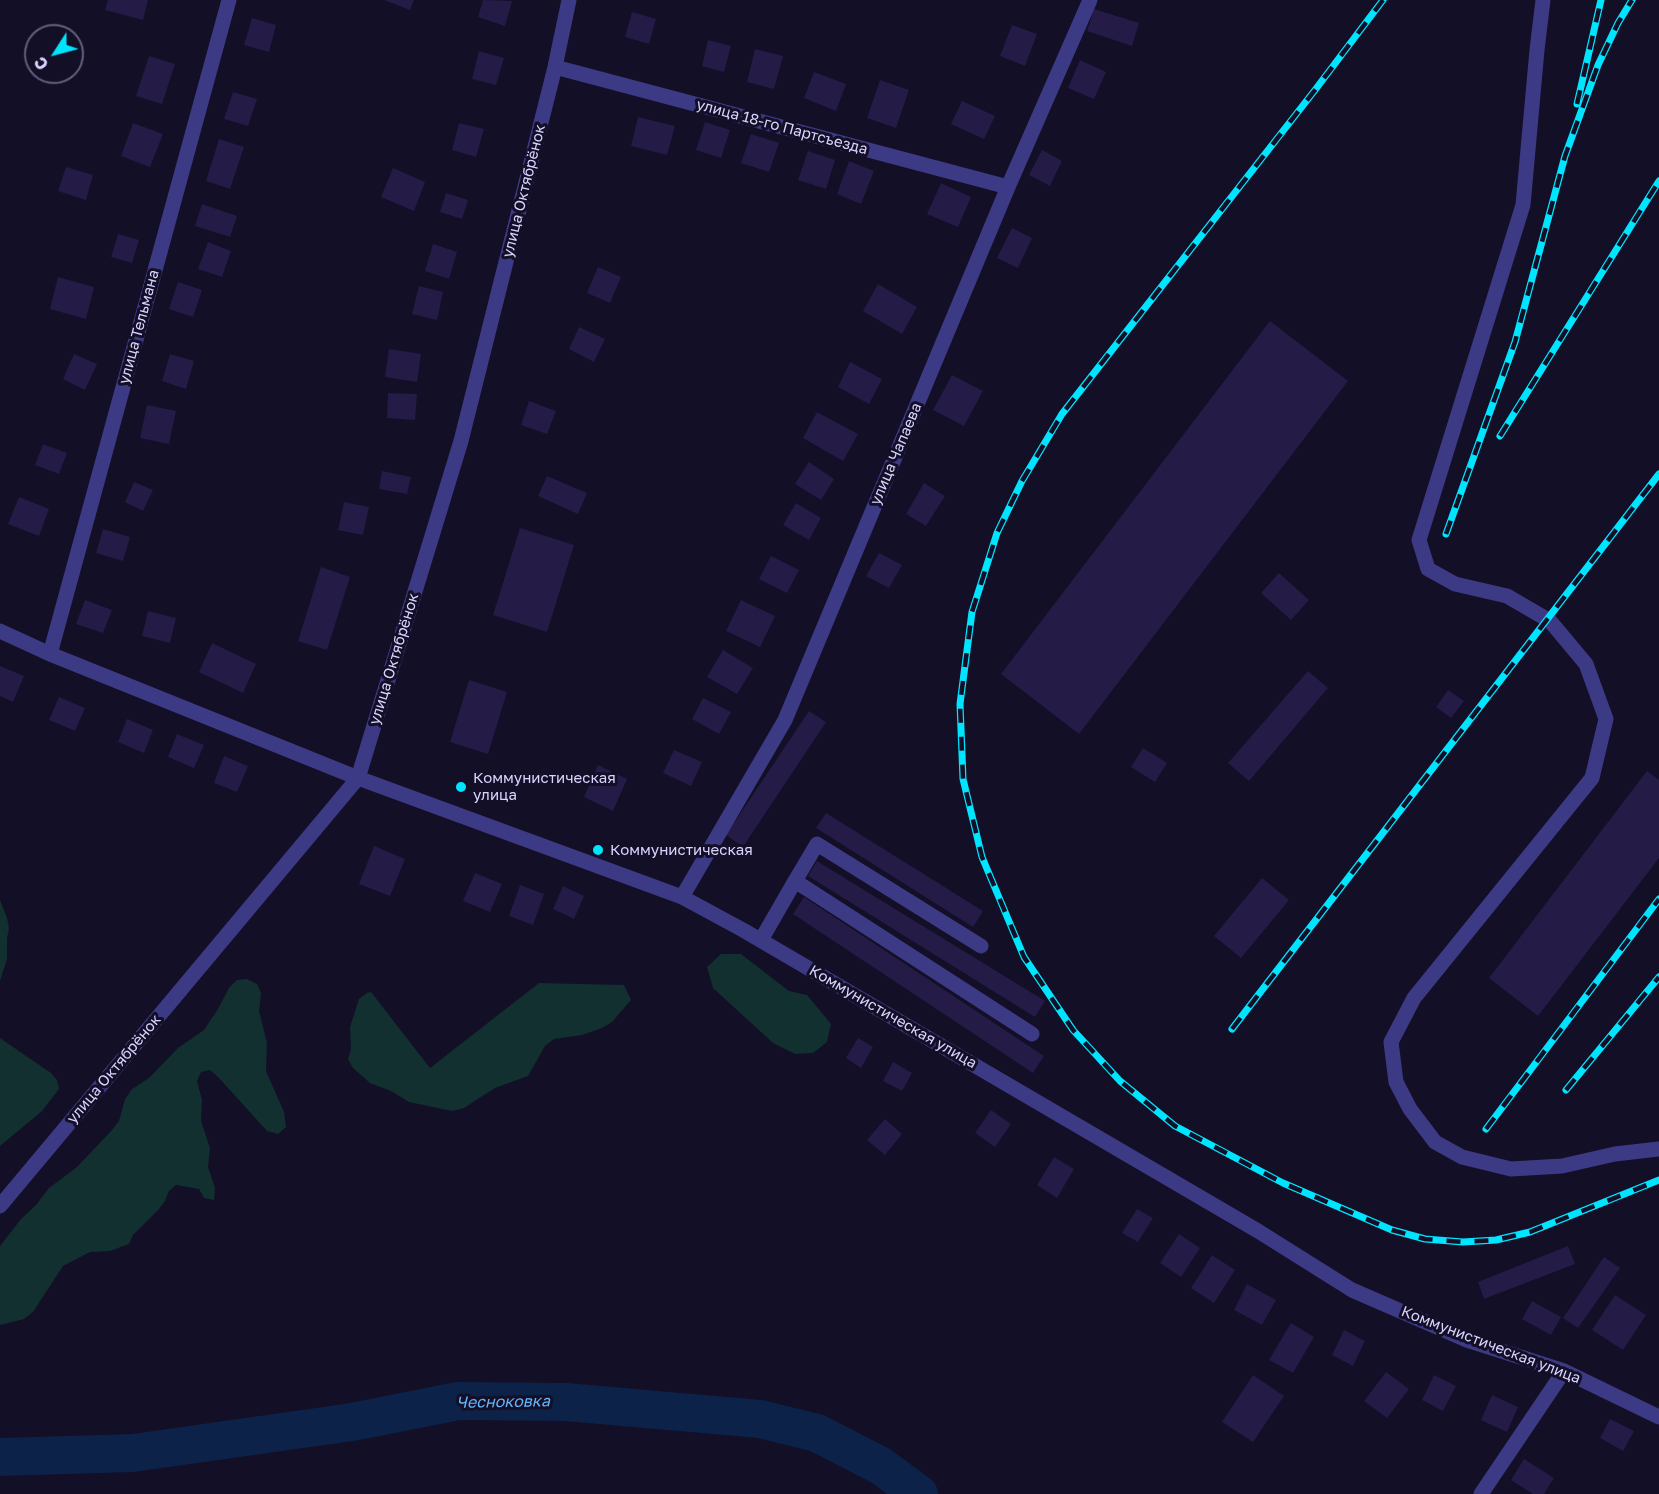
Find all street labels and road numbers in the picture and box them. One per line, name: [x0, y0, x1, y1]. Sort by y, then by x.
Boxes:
street label: улица 18-го Партсъезда: [694, 95, 870, 159]
street label: улица Октябрёнок: [499, 122, 549, 260]
street label: улица Тельмана: [115, 268, 163, 386]
street label: улица Чапаева: [866, 400, 926, 508]
street label: улица Октябрёнок: [365, 591, 423, 727]
street label: Коммунистическая улица: [806, 962, 980, 1072]
street label: улица Октябрёнок: [63, 1011, 165, 1127]
street label: Коммунистическая улица: [1399, 1302, 1583, 1388]

